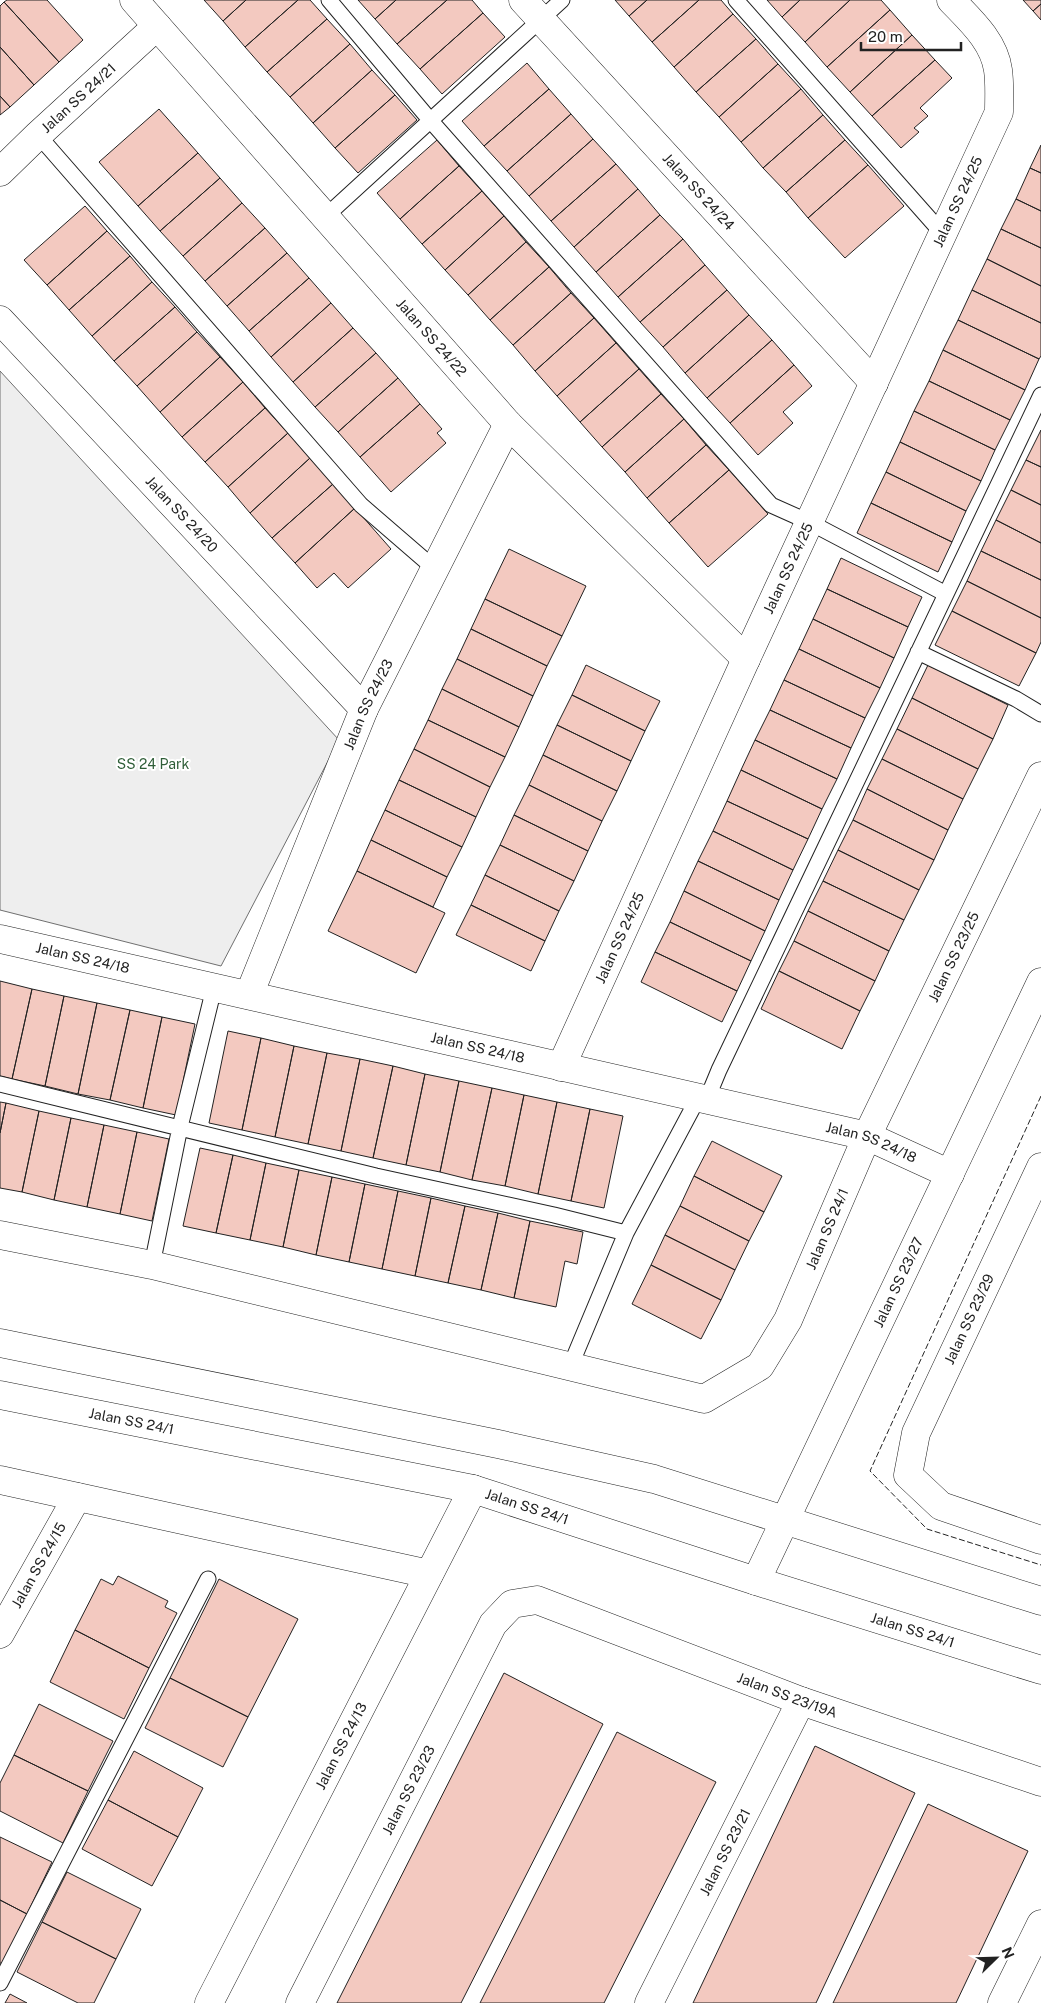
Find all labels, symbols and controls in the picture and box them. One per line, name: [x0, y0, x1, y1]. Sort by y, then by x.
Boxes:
scale bar: [861, 20, 961, 52]
text: 20 m: [868, 28, 903, 45]
street label: Jalan SS 24/21: [38, 60, 119, 136]
street label: Jalan SS 24/24: [660, 150, 738, 233]
street label: Jalan SS 24/25: [930, 154, 985, 250]
street label: Jalan SS 24/22: [393, 296, 470, 379]
street label: Jalan SS 24/20: [142, 473, 221, 555]
street label: Jalan SS 24/25: [760, 520, 816, 616]
street label: Jalan SS 24/23: [340, 656, 396, 752]
park label: SS 24 Park: [117, 756, 189, 772]
street label: Jalan SS 24/25: [592, 890, 647, 986]
street label: Jalan SS 23/25: [925, 909, 982, 1005]
street label: Jalan SS 24/18: [34, 939, 131, 976]
street label: Jalan SS 24/18: [429, 1029, 526, 1066]
street label: Jalan SS 24/18: [824, 1119, 919, 1166]
street label: Jalan SS 24/1: [803, 1186, 852, 1272]
street label: Jalan SS 23/27: [870, 1235, 926, 1330]
street label: Jalan SS 23/29: [941, 1271, 997, 1367]
street label: Jalan SS 24/1: [87, 1405, 176, 1437]
street label: Jalan SS 24/1: [483, 1486, 571, 1528]
street label: Jalan SS 24/15: [8, 1519, 69, 1611]
street label: Jalan SS 24/1: [869, 1609, 956, 1650]
street label: Jalan SS 23/19A: [735, 1669, 839, 1721]
street label: Jalan SS 24/13: [312, 1700, 370, 1792]
street label: Jalan SS 23/23: [379, 1742, 438, 1837]
street label: Jalan SS 23/21: [696, 1806, 753, 1898]
north arrow: [971, 1933, 1021, 1983]
text: N: [998, 1945, 1017, 1961]

